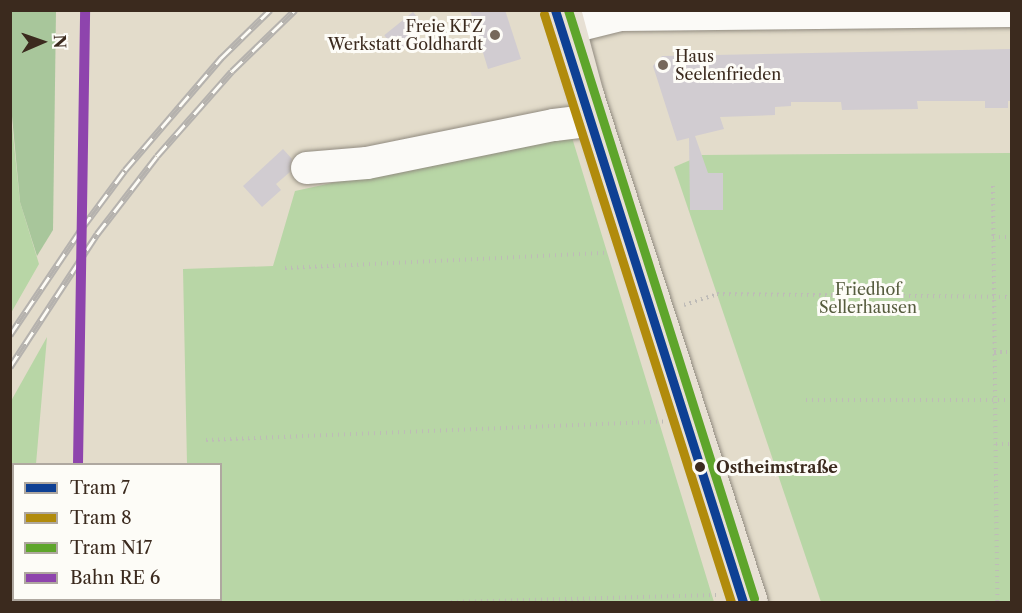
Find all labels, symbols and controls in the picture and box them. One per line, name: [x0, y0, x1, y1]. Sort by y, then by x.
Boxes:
north arrow: [12, 12, 72, 72]
place label: Freie KFZ Werkstatt Goldhardt: [328, 16, 483, 54]
marker: Freie KFZ Werkstatt Goldhardt: [488, 28, 502, 42]
text: N: [50, 34, 70, 49]
place label: Haus Seelenfrieden: [675, 46, 781, 84]
marker: Haus Seelenfrieden: [656, 58, 670, 72]
park label: Friedhof Sellerhausen: [819, 279, 917, 317]
marker: Ostheimstraße: [689, 456, 711, 478]
place label: Ostheimstraße: [716, 457, 838, 477]
legend: [12, 463, 222, 601]
text: Tram 7: [70, 477, 130, 499]
text: Tram 8: [70, 507, 132, 529]
text: Tram N17: [70, 537, 152, 559]
text: Bahn RE 6: [70, 567, 160, 589]

